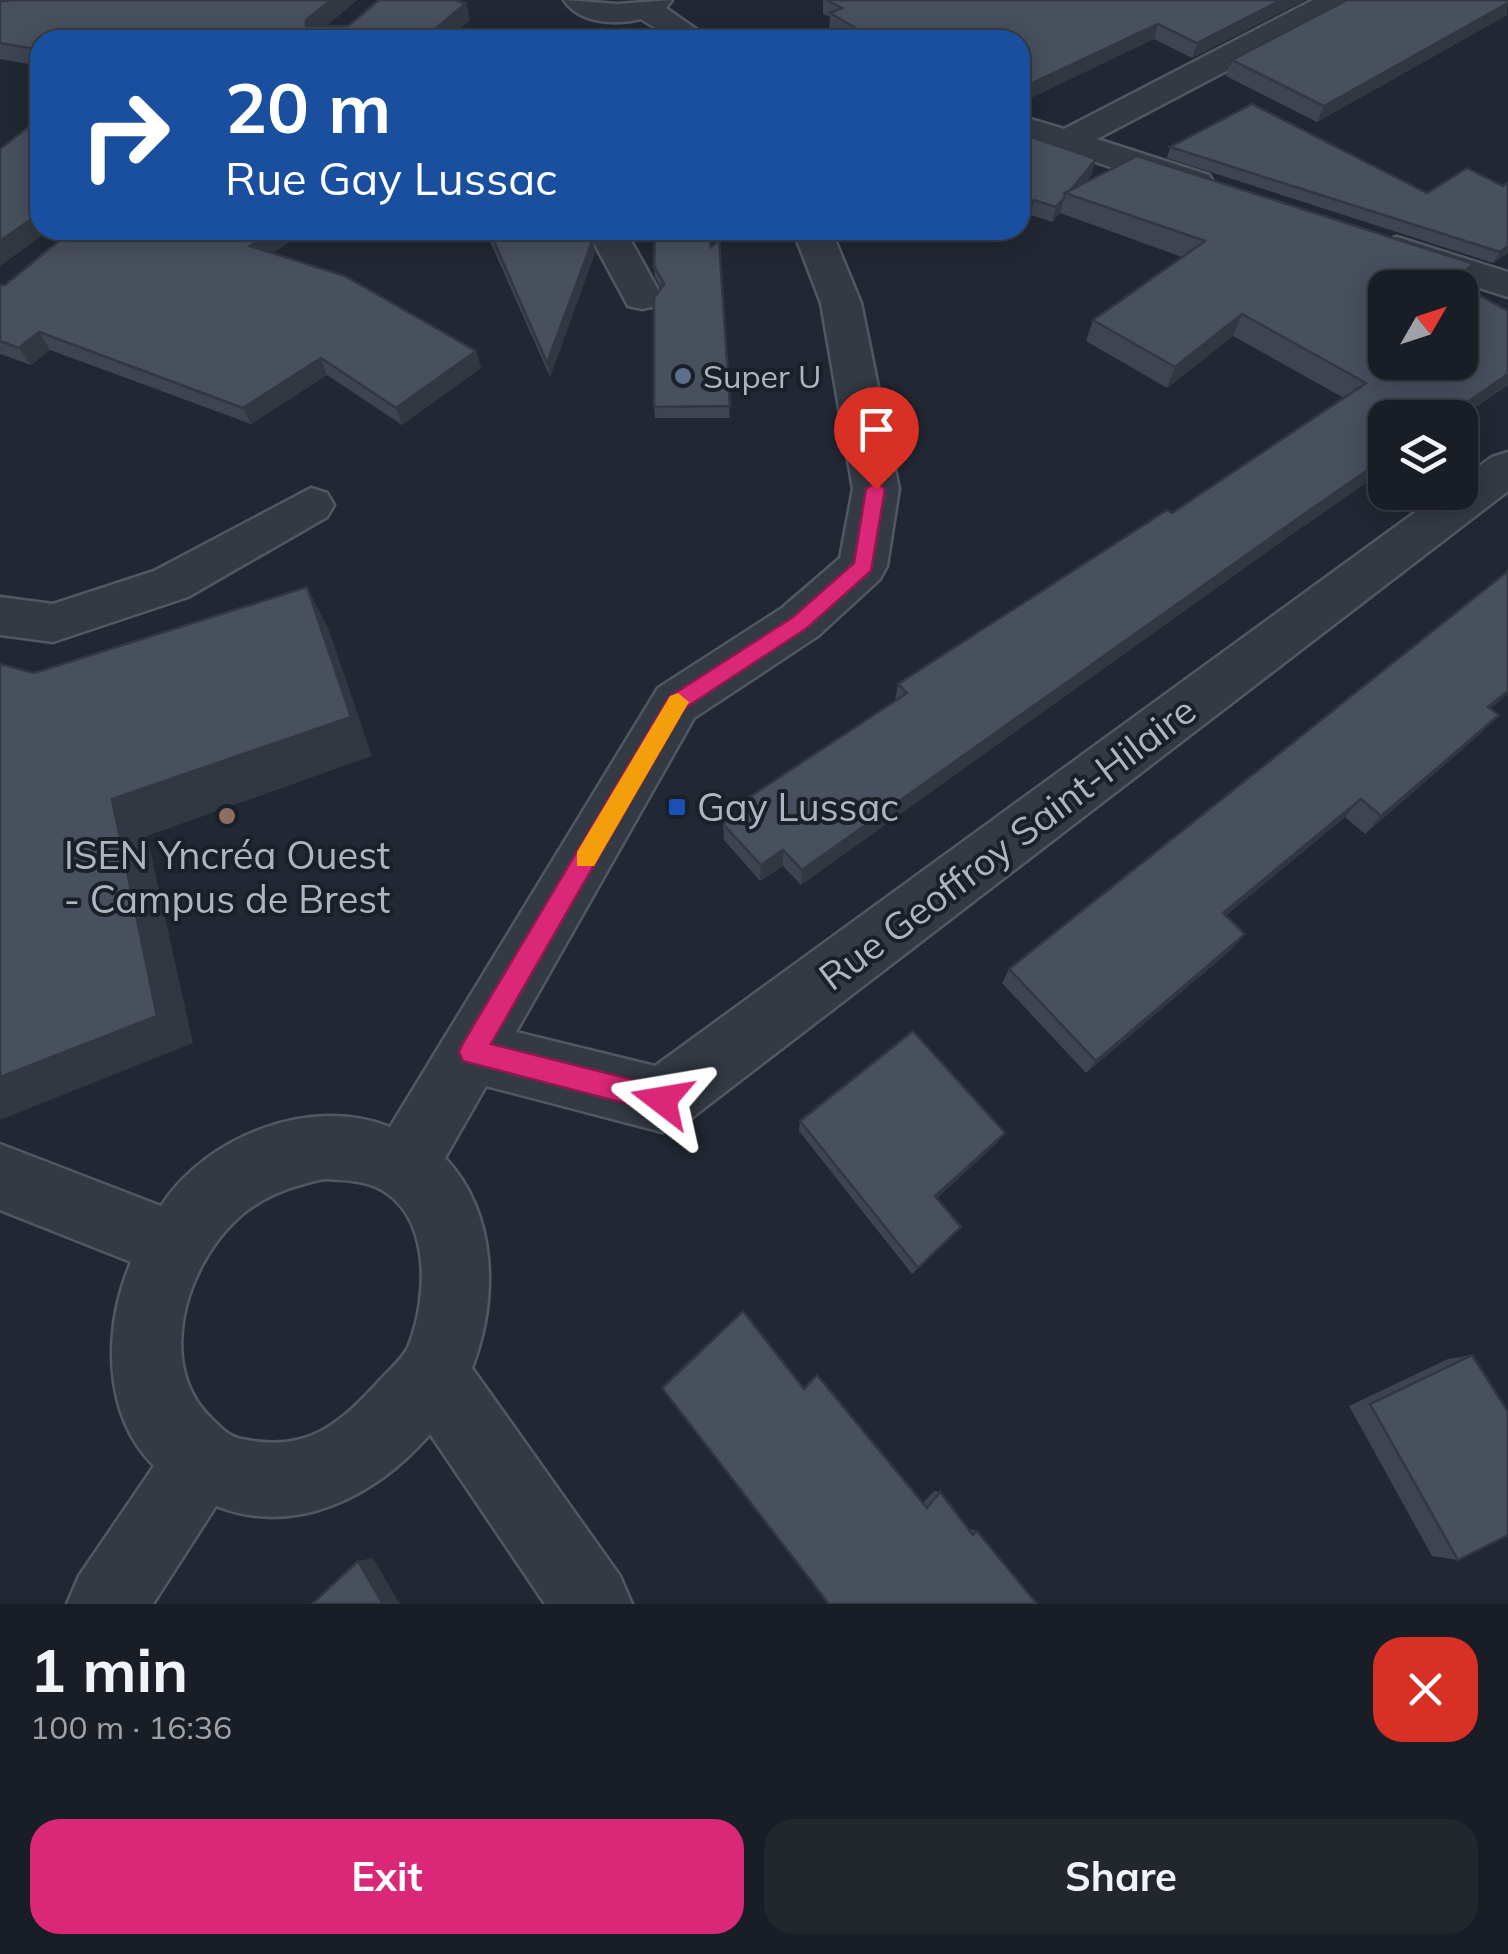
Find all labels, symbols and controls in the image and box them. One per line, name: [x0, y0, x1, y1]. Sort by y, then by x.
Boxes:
text: 20 m: [225, 63, 391, 151]
icon: right: [60, 70, 190, 200]
text: Rue Gay Lussac: [225, 150, 558, 206]
north arrow: [1368, 270, 1478, 380]
map controls: [1368, 270, 1478, 510]
place label: Super U: [703, 356, 821, 396]
marker: Super U: [672, 365, 694, 387]
pin: [834, 387, 919, 490]
button: layers: [1368, 400, 1478, 510]
icon: arrive: [849, 402, 904, 457]
street label: Rue Geoffroy Saint-Hilaire: [809, 686, 1205, 1000]
place label: Gay Lussac: [697, 783, 899, 831]
marker: Gay Lussac: [666, 796, 688, 818]
marker: ISEN Yncréa Ouest - Campus de Brest: [216, 805, 238, 827]
place label: ISEN Yncréa Ouest - Campus de Brest: [64, 831, 390, 923]
position arrow: [610, 1048, 714, 1152]
text: 1 min: [30, 1632, 188, 1707]
button: close: [1373, 1637, 1478, 1742]
text: 100 m · 16:36: [30, 1707, 232, 1747]
button: Exit: [30, 1819, 744, 1934]
button: Share: [764, 1819, 1478, 1934]

